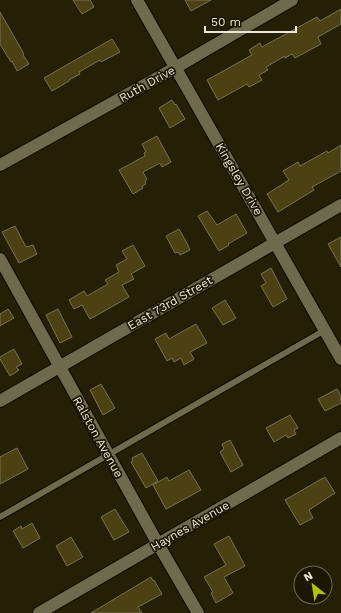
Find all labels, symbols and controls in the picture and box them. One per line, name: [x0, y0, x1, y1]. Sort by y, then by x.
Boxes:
scale bar: [205, 8, 296, 34]
text: 50 m: [211, 15, 241, 29]
street label: Ruth Drive: [117, 63, 177, 105]
street label: Kingsley Drive: [213, 140, 265, 218]
street label: East 73rd Street: [125, 273, 215, 333]
street label: Ralston Avenue: [70, 394, 126, 480]
street label: Haynes Avenue: [148, 498, 232, 554]
north arrow: [293, 565, 333, 605]
text: N: [301, 569, 315, 584]

